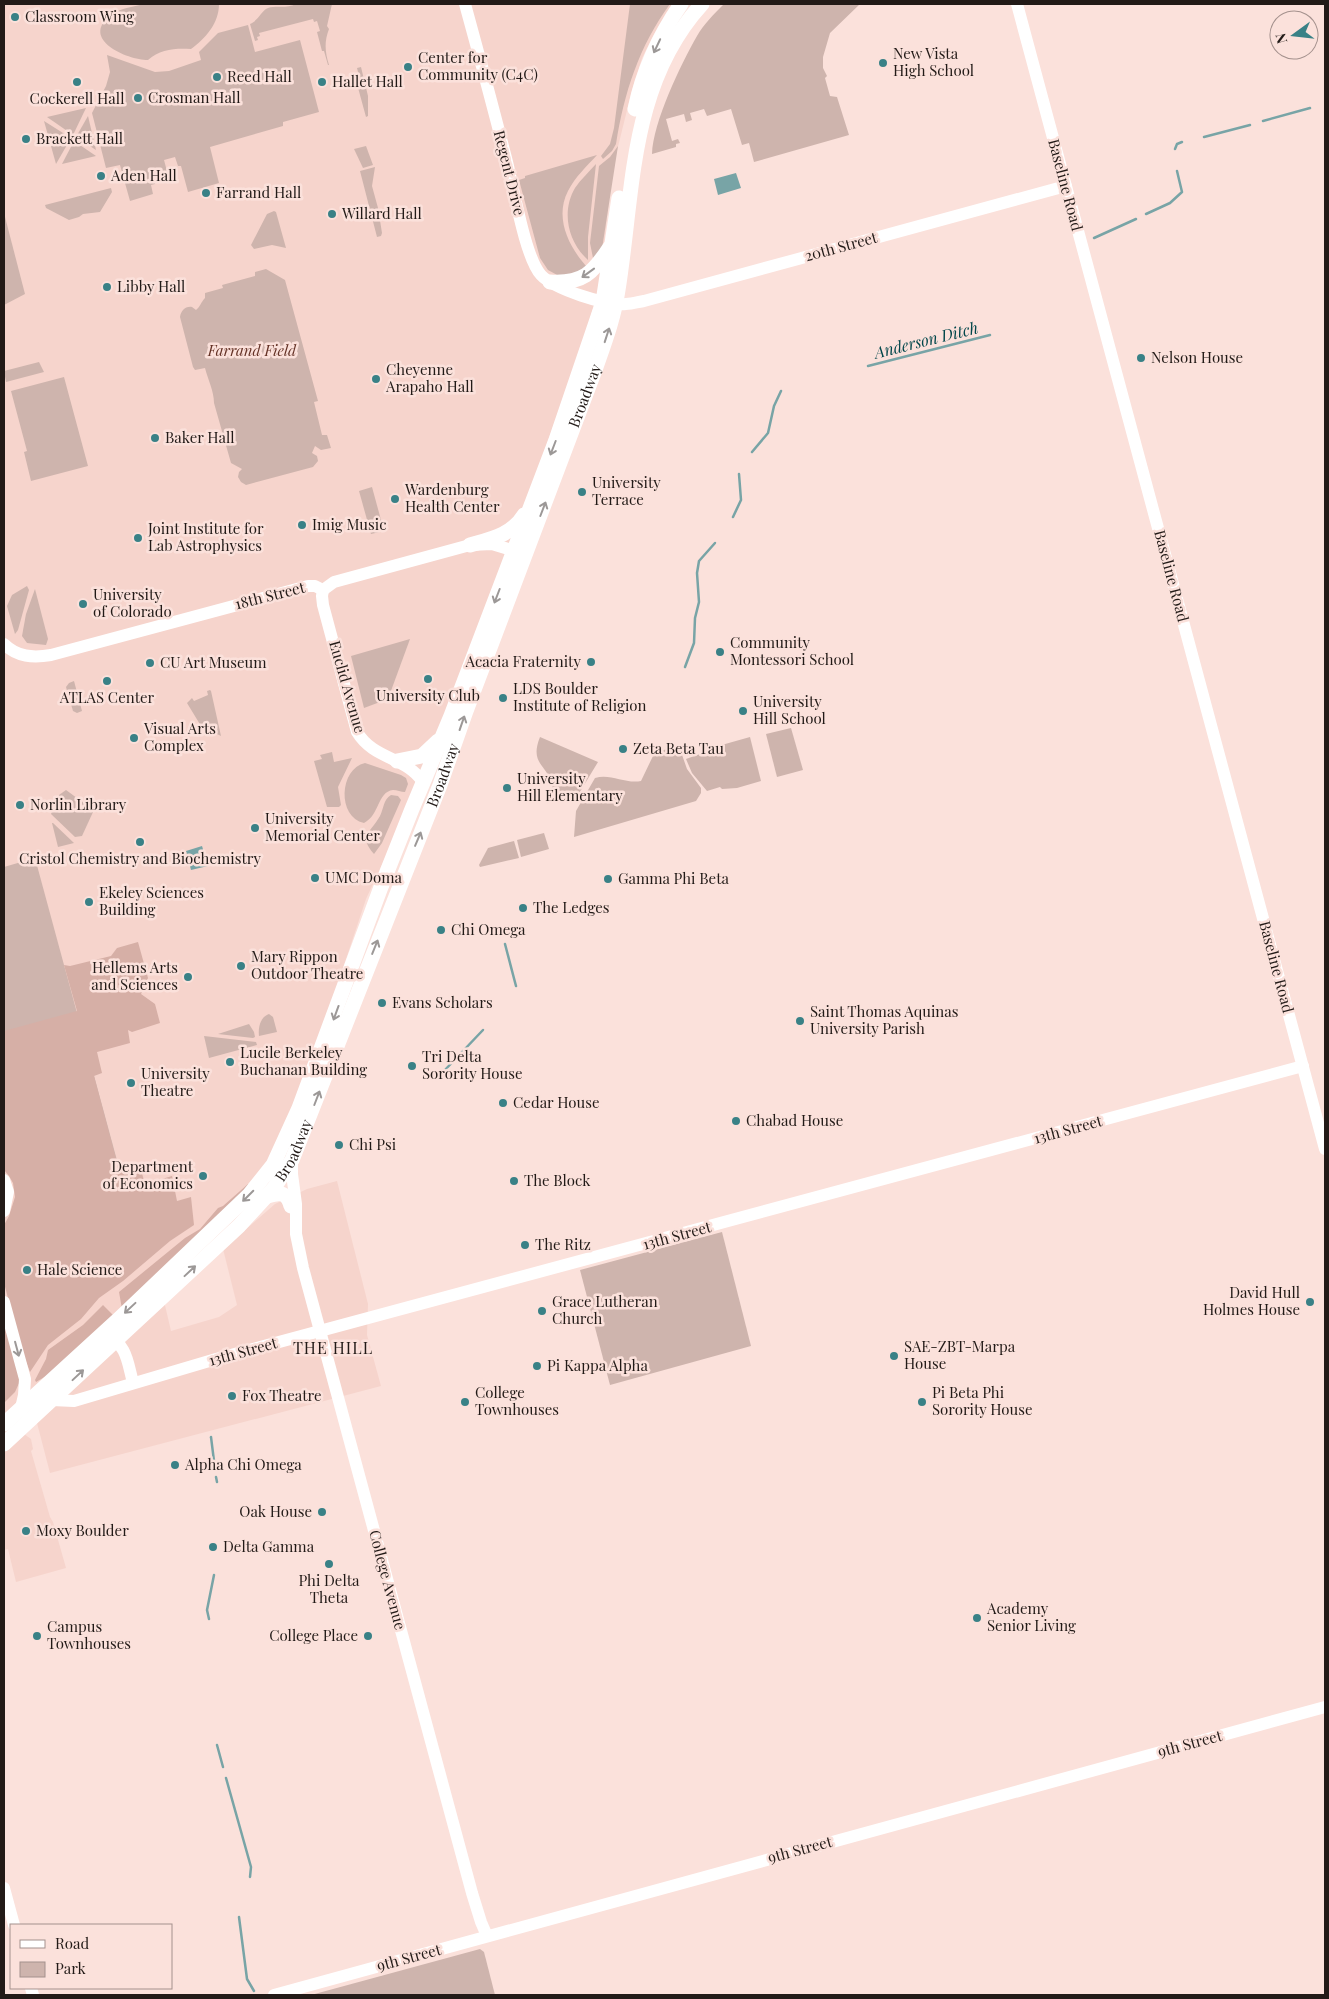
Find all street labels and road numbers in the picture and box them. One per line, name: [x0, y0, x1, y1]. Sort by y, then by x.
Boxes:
street label: Regent Drive: [490, 128, 530, 217]
street label: Baseline Road: [1044, 137, 1088, 233]
street label: 20th Street: [802, 227, 880, 265]
street label: Broadway: [563, 361, 605, 430]
street label: Baseline Road: [1150, 528, 1194, 624]
street label: 18th Street: [233, 577, 308, 613]
street label: Euclid Avenue: [325, 638, 371, 735]
street label: Broadway: [421, 740, 463, 810]
street label: Baseline Road: [1255, 919, 1299, 1015]
street label: 13th Street: [1031, 1110, 1105, 1148]
street label: Broadway: [270, 1116, 316, 1185]
street label: 13th Street: [640, 1216, 714, 1254]
street label: 13th Street: [206, 1332, 280, 1370]
street label: College Avenue: [365, 1528, 411, 1632]
street label: 9th Street: [1155, 1725, 1225, 1761]
street label: 9th Street: [765, 1831, 835, 1867]
street label: 9th Street: [374, 1939, 444, 1975]

